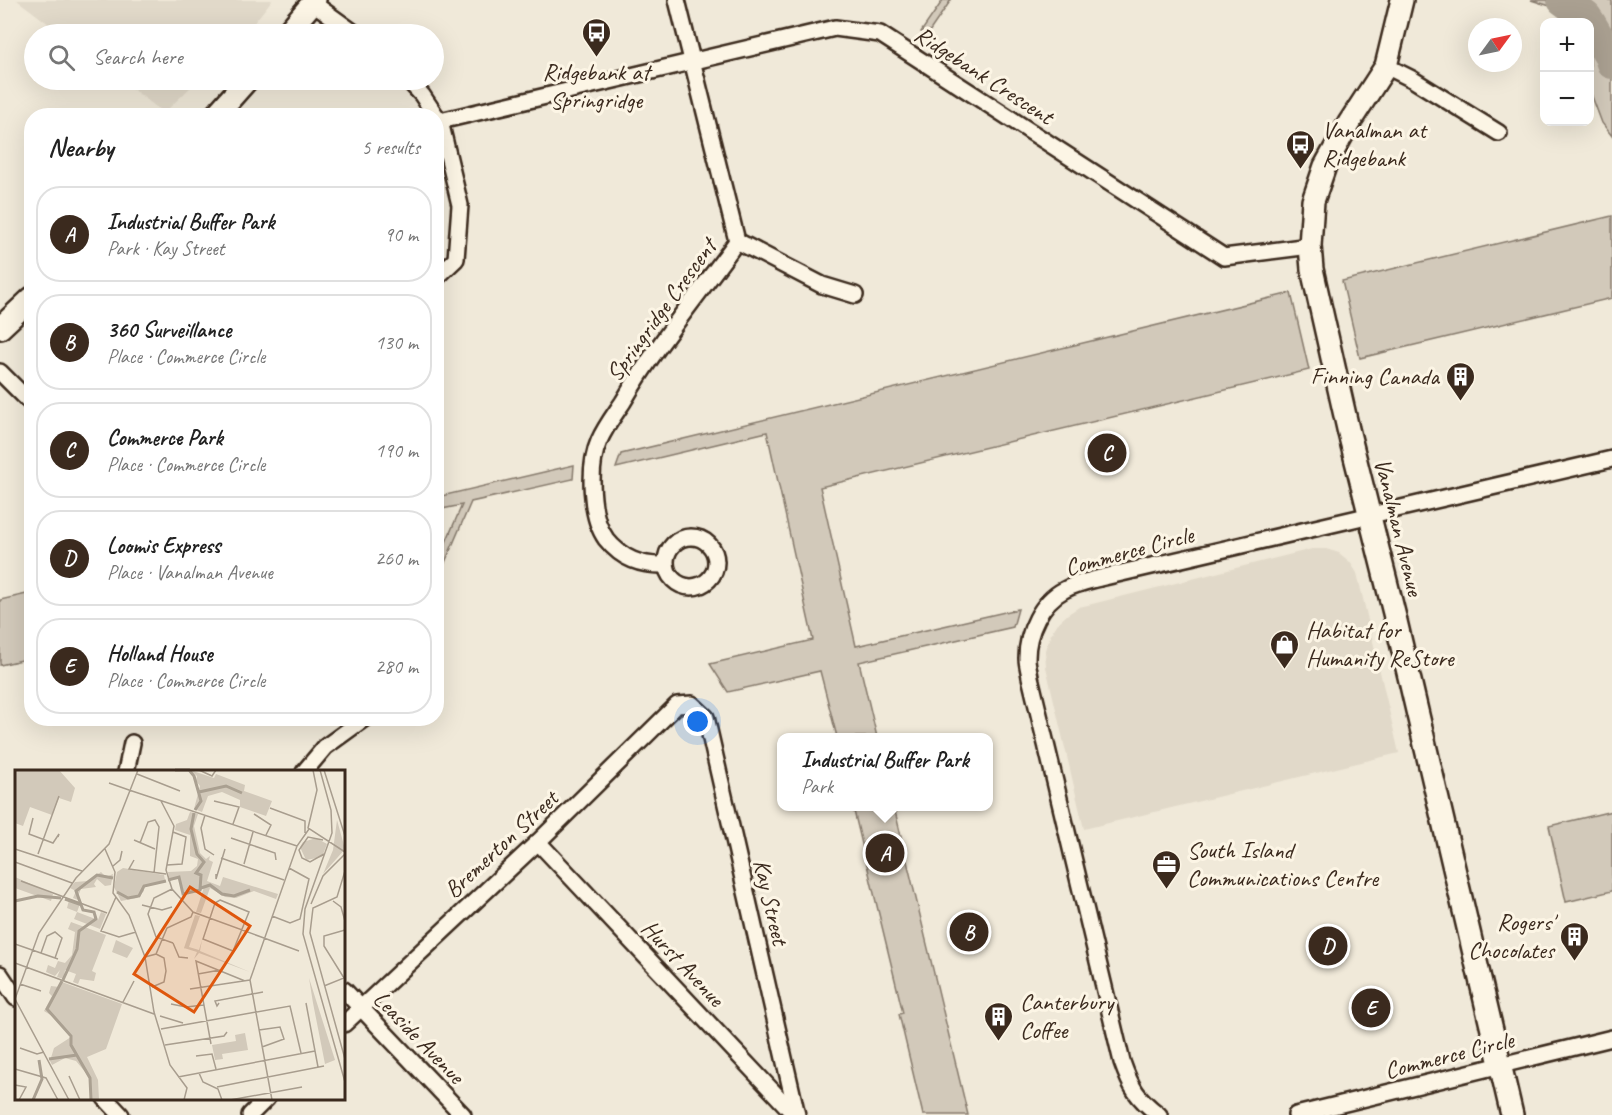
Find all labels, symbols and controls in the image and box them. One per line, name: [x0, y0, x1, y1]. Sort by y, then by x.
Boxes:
bus stop icon: Ridgebank at Springridge: [580, 16, 612, 58]
north arrow: [1468, 18, 1522, 72]
map controls: [1540, 18, 1594, 126]
button: +: [1540, 18, 1594, 72]
street label: Ridgebank Crescent: [909, 19, 1061, 132]
search box: [24, 24, 444, 90]
icon: search: [45, 41, 78, 74]
text: Search here: [93, 43, 183, 71]
place label: Ridgebank at Springridge: [542, 57, 653, 115]
button: −: [1540, 72, 1594, 126]
place label: Vanalman at Ridgebank: [1322, 115, 1428, 173]
bus stop icon: Vanalman at Ridgebank: [1285, 128, 1317, 170]
text: Nearby: [48, 131, 113, 164]
text: 5 results: [361, 135, 420, 160]
text: Industrial Buffer Park: [107, 208, 274, 236]
text: A: [64, 222, 75, 247]
text: 90 m: [384, 222, 418, 247]
street label: Springridge Crescent: [599, 230, 725, 387]
text: Park · Kay Street: [107, 236, 224, 261]
text: 360 Surveillance: [107, 316, 231, 344]
text: B: [64, 330, 75, 355]
text: 130 m: [375, 330, 418, 355]
text: Place · Commerce Circle: [107, 344, 265, 369]
building icon: Finning Canada: [1444, 360, 1476, 402]
place label: Finning Canada: [1311, 361, 1440, 391]
text: Commerce Park: [107, 424, 223, 452]
pin: C: [1088, 430, 1126, 476]
text: C: [65, 438, 74, 463]
text: 190 m: [375, 438, 418, 463]
text: Place · Commerce Circle: [107, 452, 265, 477]
street label: Vanalman Avenue: [1367, 455, 1431, 601]
street label: Commerce Circle: [1061, 519, 1199, 583]
text: Loomis Express: [107, 532, 220, 560]
text: D: [64, 546, 75, 571]
text: 260 m: [375, 546, 418, 571]
text: Place · Vanalman Avenue: [107, 560, 273, 585]
place label: Habitat for Humanity ReStore: [1306, 615, 1456, 673]
shop icon: Habitat for Humanity ReStore: [1269, 628, 1301, 670]
text: Holland House: [107, 640, 213, 668]
text: E: [64, 654, 75, 679]
text: 280 m: [375, 654, 418, 679]
text: Place · Commerce Circle: [107, 668, 265, 693]
your location: [683, 707, 712, 736]
popup: [777, 733, 993, 811]
text: Industrial Buffer Park: [801, 746, 969, 774]
inset map: [15, 770, 345, 1100]
text: Park: [801, 774, 833, 799]
street label: Bremerton Street: [438, 782, 566, 904]
pin: A: [866, 830, 904, 876]
place label: South Island Communications Centre: [1187, 835, 1380, 893]
office icon: South Island Communications Centre: [1150, 848, 1182, 890]
street label: Kay Street: [747, 856, 796, 950]
place label: Rogers' Chocolates: [1468, 907, 1558, 965]
pin: B: [950, 910, 988, 954]
street label: Hurst Avenue: [635, 913, 732, 1014]
building icon: Rogers' Chocolates: [1559, 920, 1591, 962]
pin: D: [1308, 924, 1348, 968]
street label: Leaside Avenue: [367, 984, 473, 1092]
pin: E: [1352, 986, 1390, 1030]
place label: Canterbury Coffee: [1020, 987, 1115, 1045]
building icon: Canterbury Coffee: [983, 1000, 1015, 1042]
street label: Commerce Circle: [1381, 1024, 1519, 1085]

